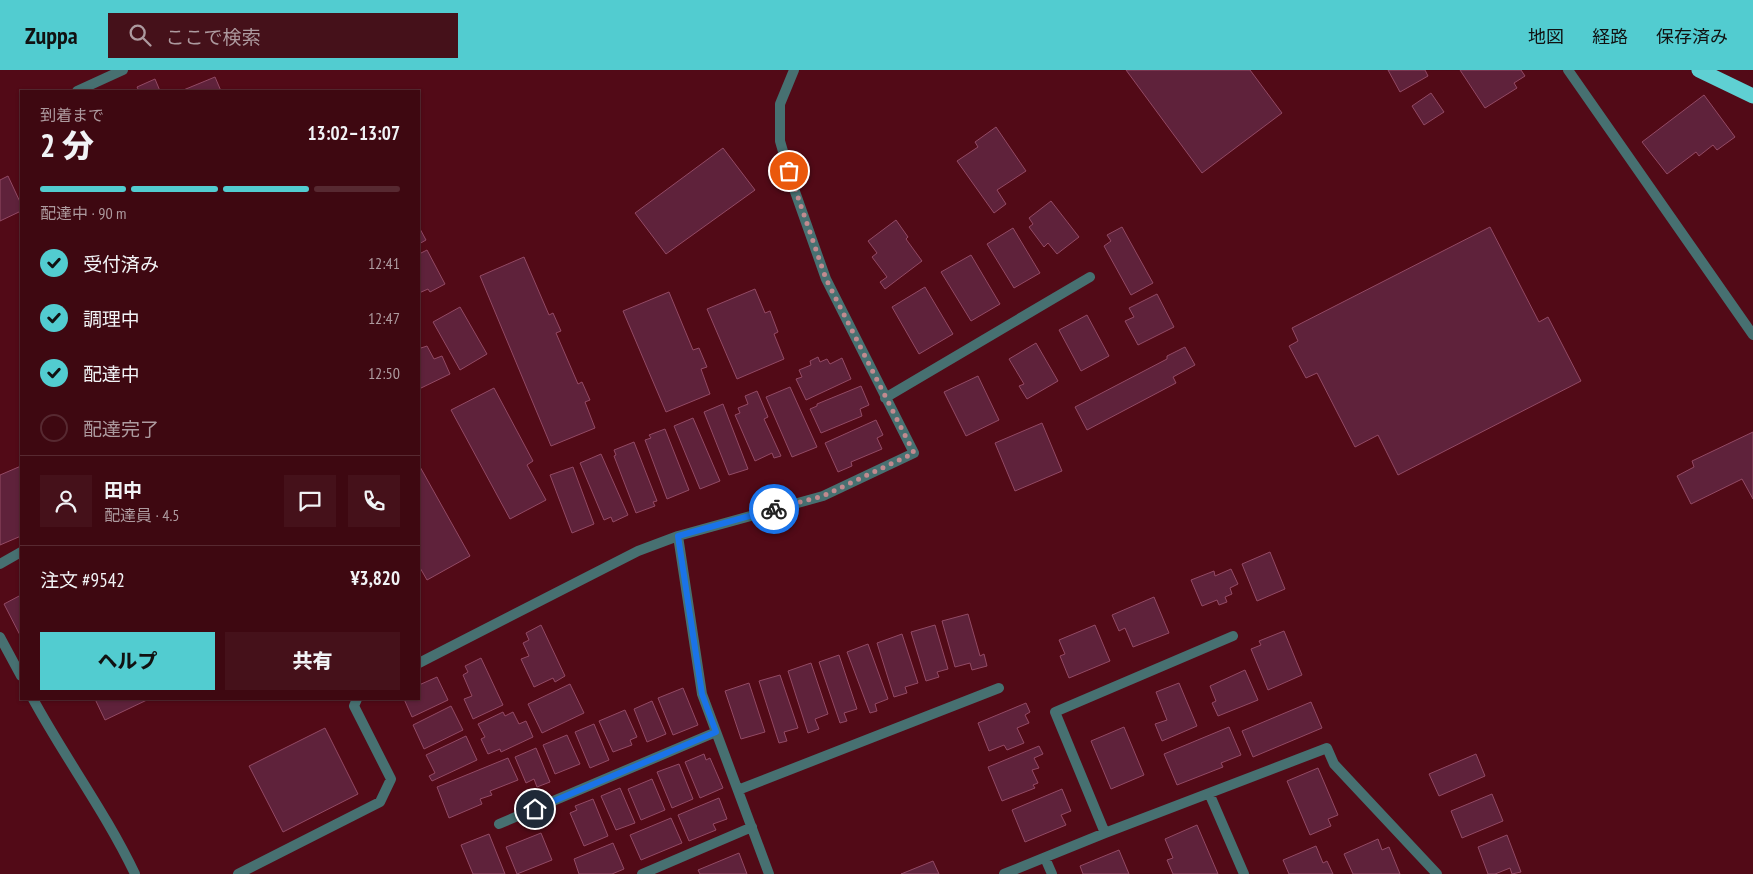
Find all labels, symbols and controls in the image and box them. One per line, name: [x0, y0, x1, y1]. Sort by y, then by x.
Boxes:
search box: [108, 13, 458, 58]
text: Zuppa: [25, 20, 78, 51]
icon: search: [126, 21, 154, 49]
text: ここで検索: [166, 25, 261, 49]
text: 地図: [1528, 25, 1564, 48]
text: 経路: [1592, 25, 1628, 48]
text: 保存済み: [1656, 25, 1728, 48]
text: 到着まで: [40, 105, 104, 125]
text: 13:02–13:07: [307, 121, 400, 145]
text: 2 分: [40, 124, 94, 166]
pin: [768, 150, 810, 192]
icon: bag: [775, 157, 803, 185]
text: 配達中 · 90 m: [40, 203, 126, 223]
icon: check: [40, 249, 68, 277]
text: 受付済み: [83, 252, 159, 276]
text: 12:41: [368, 253, 400, 273]
icon: check: [40, 304, 68, 332]
text: 調理中: [83, 307, 140, 331]
text: 12:47: [368, 308, 400, 328]
icon: check: [40, 359, 68, 387]
text: 配達中: [83, 362, 140, 386]
text: 12:50: [368, 363, 400, 383]
text: 配達完了: [83, 417, 159, 441]
button: person: [40, 475, 92, 527]
button: chat: [284, 475, 336, 527]
button: phone: [348, 475, 400, 527]
text: 田中: [104, 478, 142, 502]
courier: [749, 484, 799, 534]
icon: bike: [760, 495, 788, 523]
text: 配達員 · 4.5: [104, 505, 179, 525]
text: ¥3,820: [350, 566, 400, 590]
text: 注文 #9542: [40, 568, 125, 592]
button: ヘルプ: [40, 632, 215, 690]
button: 共有: [225, 632, 400, 690]
pin: [514, 788, 556, 830]
icon: home: [521, 795, 549, 823]

